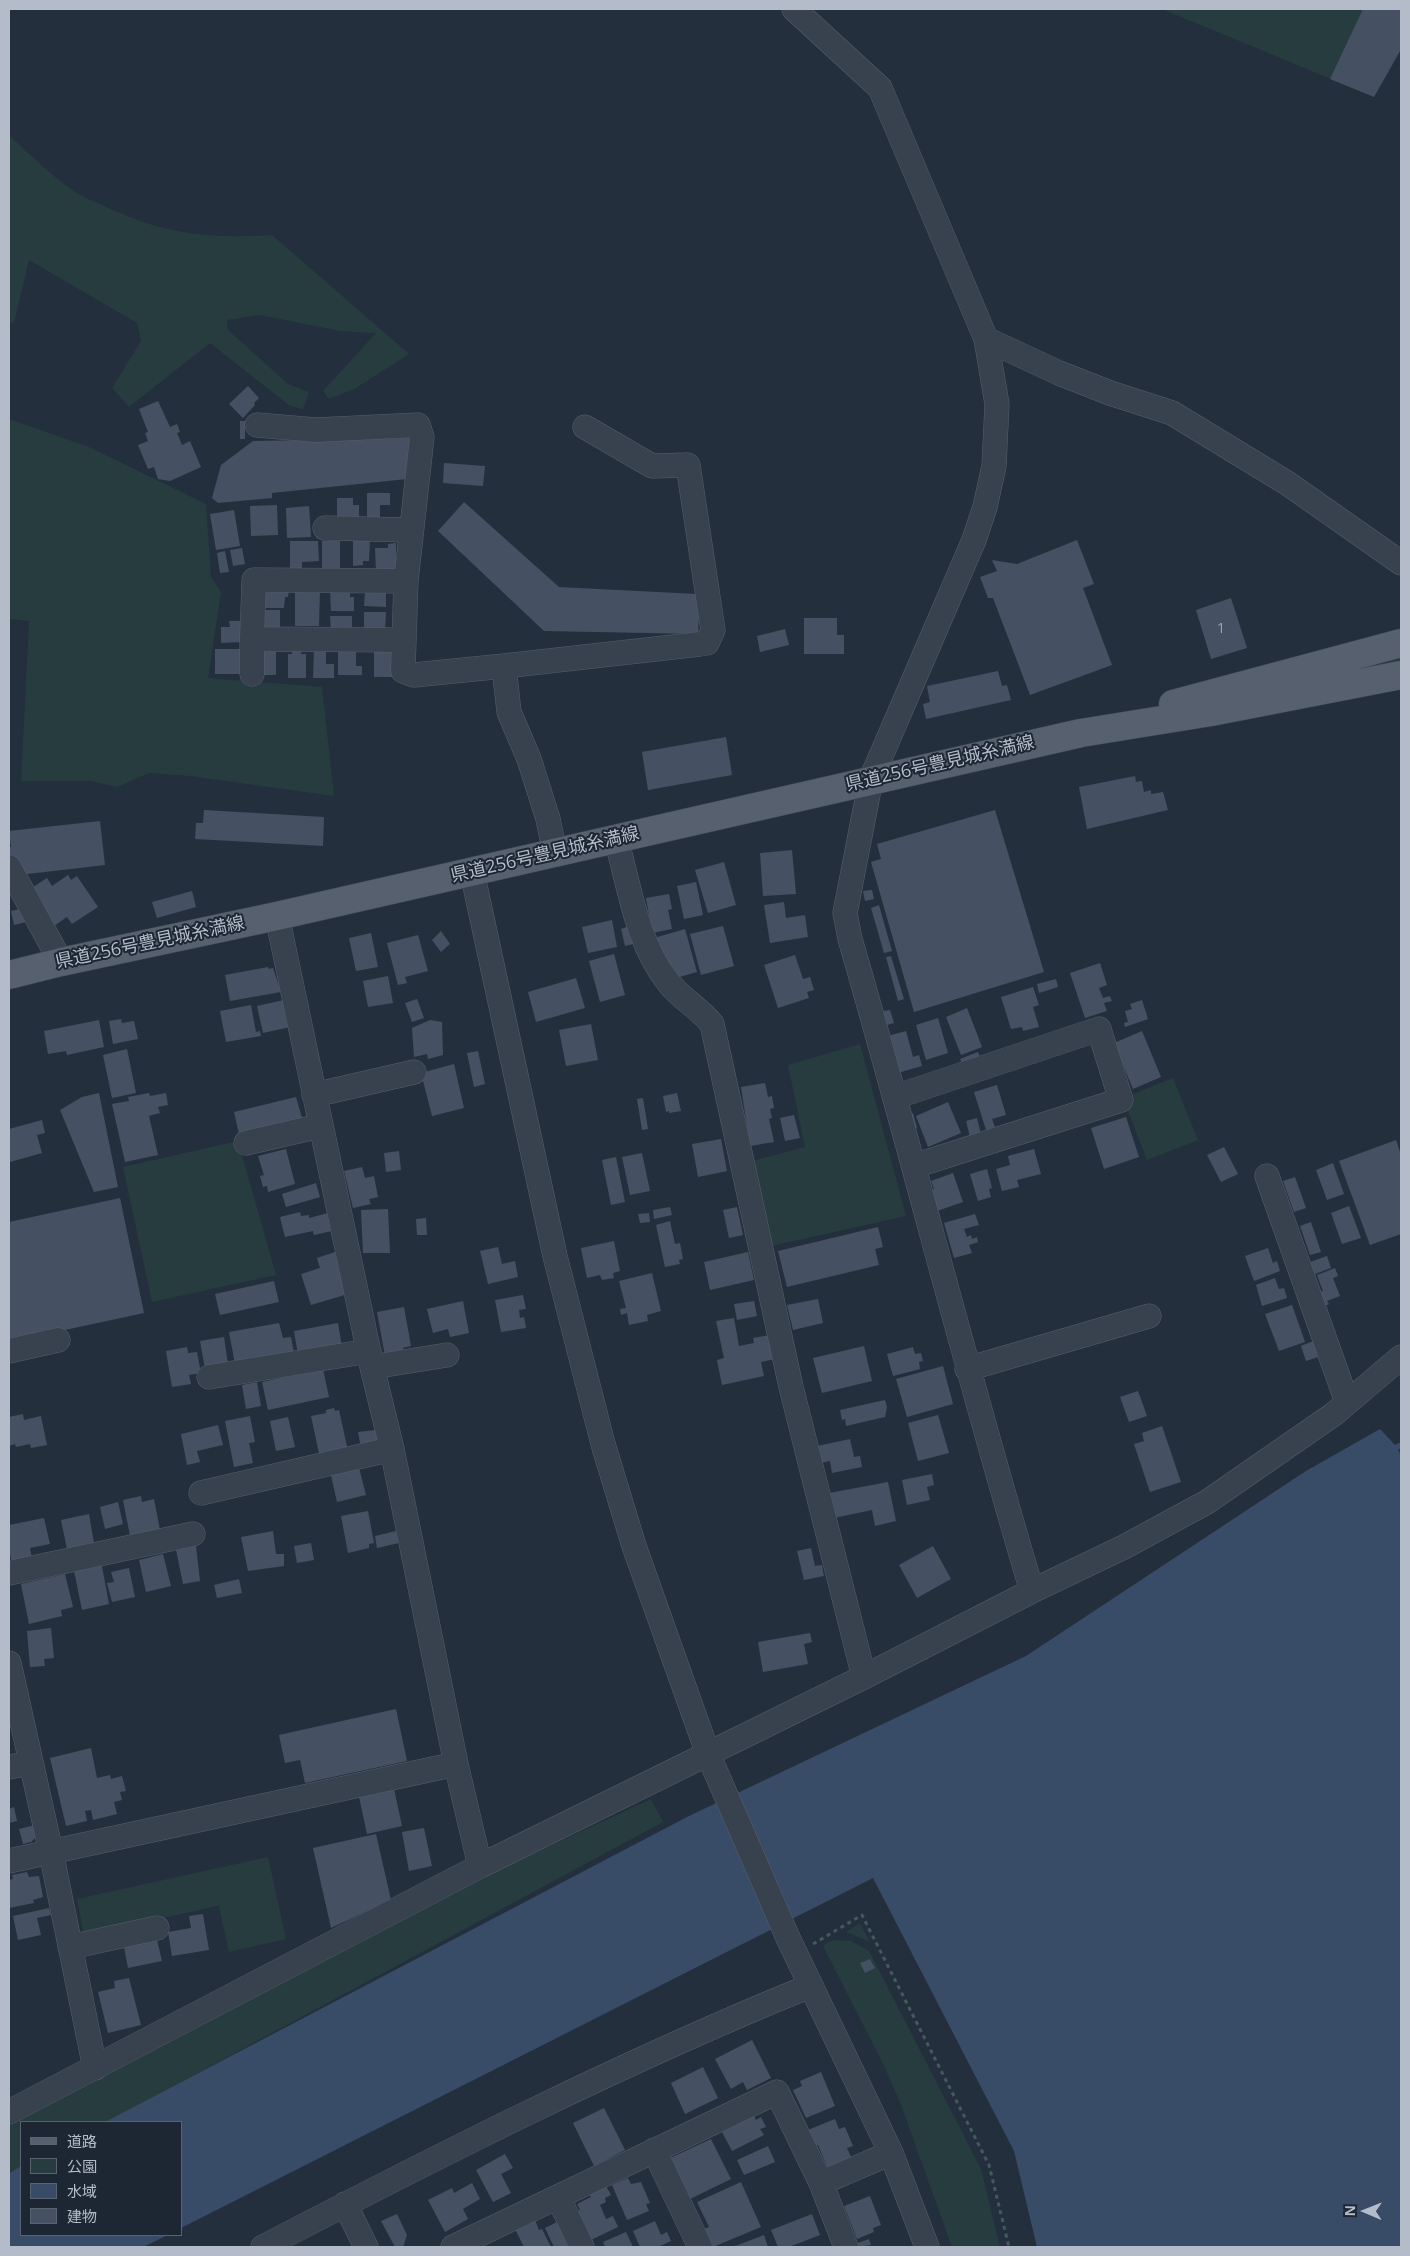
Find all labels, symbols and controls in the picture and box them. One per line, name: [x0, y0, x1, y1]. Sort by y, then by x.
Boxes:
house number: 1: [1217, 620, 1225, 638]
street label: 県道256号豊見城糸満線: [844, 732, 1036, 796]
street label: 県道256号豊見城糸満線: [449, 823, 641, 887]
street label: 県道256号豊見城糸満線: [53, 912, 247, 974]
legend: [20, 2121, 182, 2236]
text: 道路: [67, 2131, 97, 2151]
text: 公園: [67, 2156, 97, 2176]
text: 水域: [67, 2181, 97, 2201]
north arrow: [1340, 2186, 1390, 2236]
text: N: [1340, 2205, 1359, 2217]
text: 建物: [67, 2206, 97, 2226]

